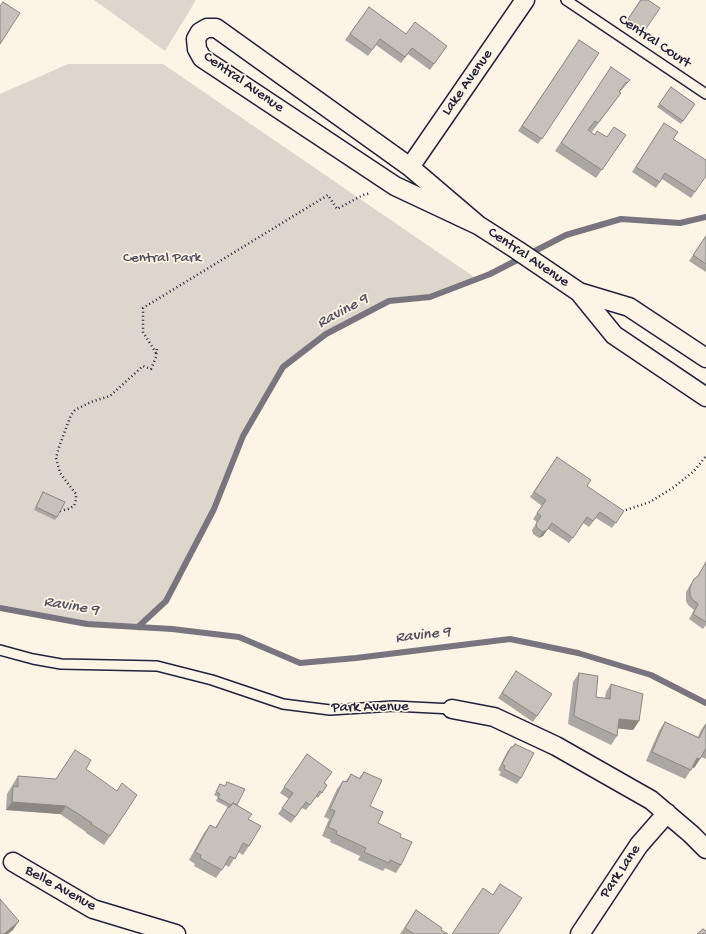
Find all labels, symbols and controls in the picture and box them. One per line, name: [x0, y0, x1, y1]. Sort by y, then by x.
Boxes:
street label: Central Court: [614, 11, 694, 73]
street label: Lake Avenue: [439, 46, 497, 120]
street label: Central Avenue: [199, 48, 287, 118]
street label: Central Avenue: [484, 224, 572, 292]
park label: Central Park: [123, 250, 201, 268]
water label: Ravine 9: [314, 290, 372, 334]
water label: Ravine 9: [42, 593, 100, 621]
water label: Ravine 9: [394, 623, 452, 649]
street label: Park Avenue: [331, 698, 409, 718]
street label: Park Lane: [597, 842, 645, 902]
street label: Belle Avenue: [21, 862, 99, 916]

